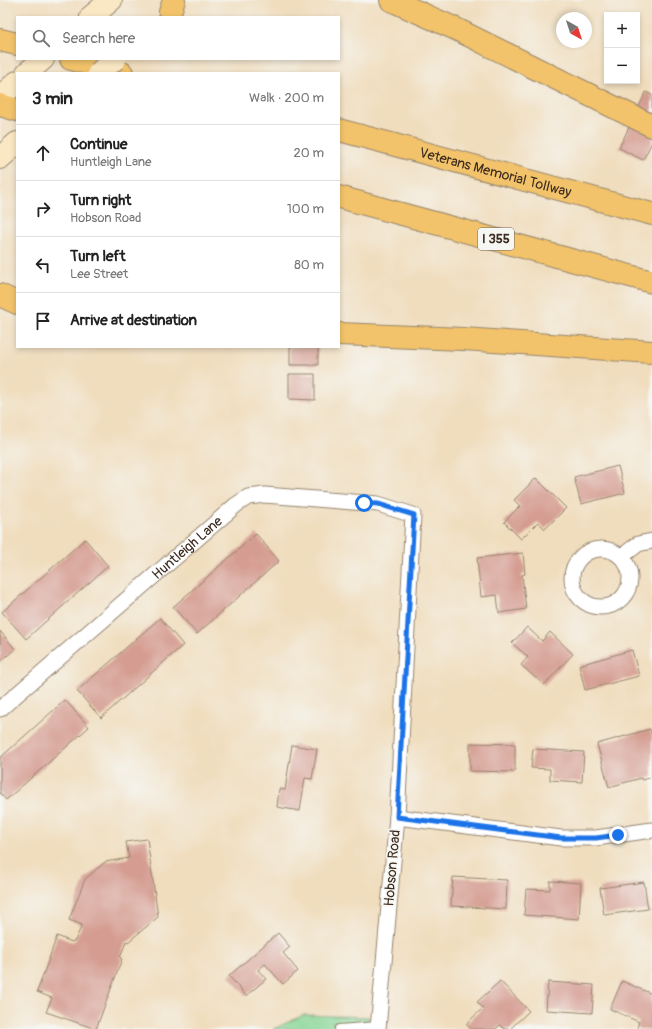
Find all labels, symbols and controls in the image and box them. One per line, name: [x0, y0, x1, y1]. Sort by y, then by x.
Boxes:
north arrow: [556, 12, 592, 48]
map controls: [604, 12, 640, 84]
button: +: [604, 12, 640, 48]
search box: [16, 16, 340, 60]
icon: search: [30, 27, 52, 49]
text: Search here: [62, 29, 135, 48]
button: −: [604, 48, 640, 84]
text: 3 min: [32, 88, 73, 109]
text: Walk · 200 m: [249, 90, 324, 106]
text: Continue: [70, 135, 128, 154]
icon: ahead: [32, 142, 54, 164]
street label: Veterans Memorial Tollway: [418, 144, 573, 200]
text: 20 m: [293, 145, 324, 161]
text: Huntleigh Lane: [70, 154, 151, 170]
text: Turn right: [70, 191, 131, 210]
icon: right: [32, 198, 54, 220]
text: 100 m: [287, 201, 324, 217]
text: Hobson Road: [70, 210, 141, 226]
road number: I 355: [478, 228, 514, 250]
text: Turn left: [70, 247, 126, 266]
icon: left: [32, 254, 54, 276]
text: 80 m: [294, 257, 324, 273]
text: Lee Street: [70, 266, 128, 282]
icon: arrive: [32, 310, 54, 332]
text: Arrive at destination: [70, 311, 197, 330]
route start: [355, 494, 373, 512]
street label: Huntleigh Lane: [148, 512, 226, 583]
route end: [609, 826, 627, 844]
street label: Hobson Road: [380, 829, 404, 907]

